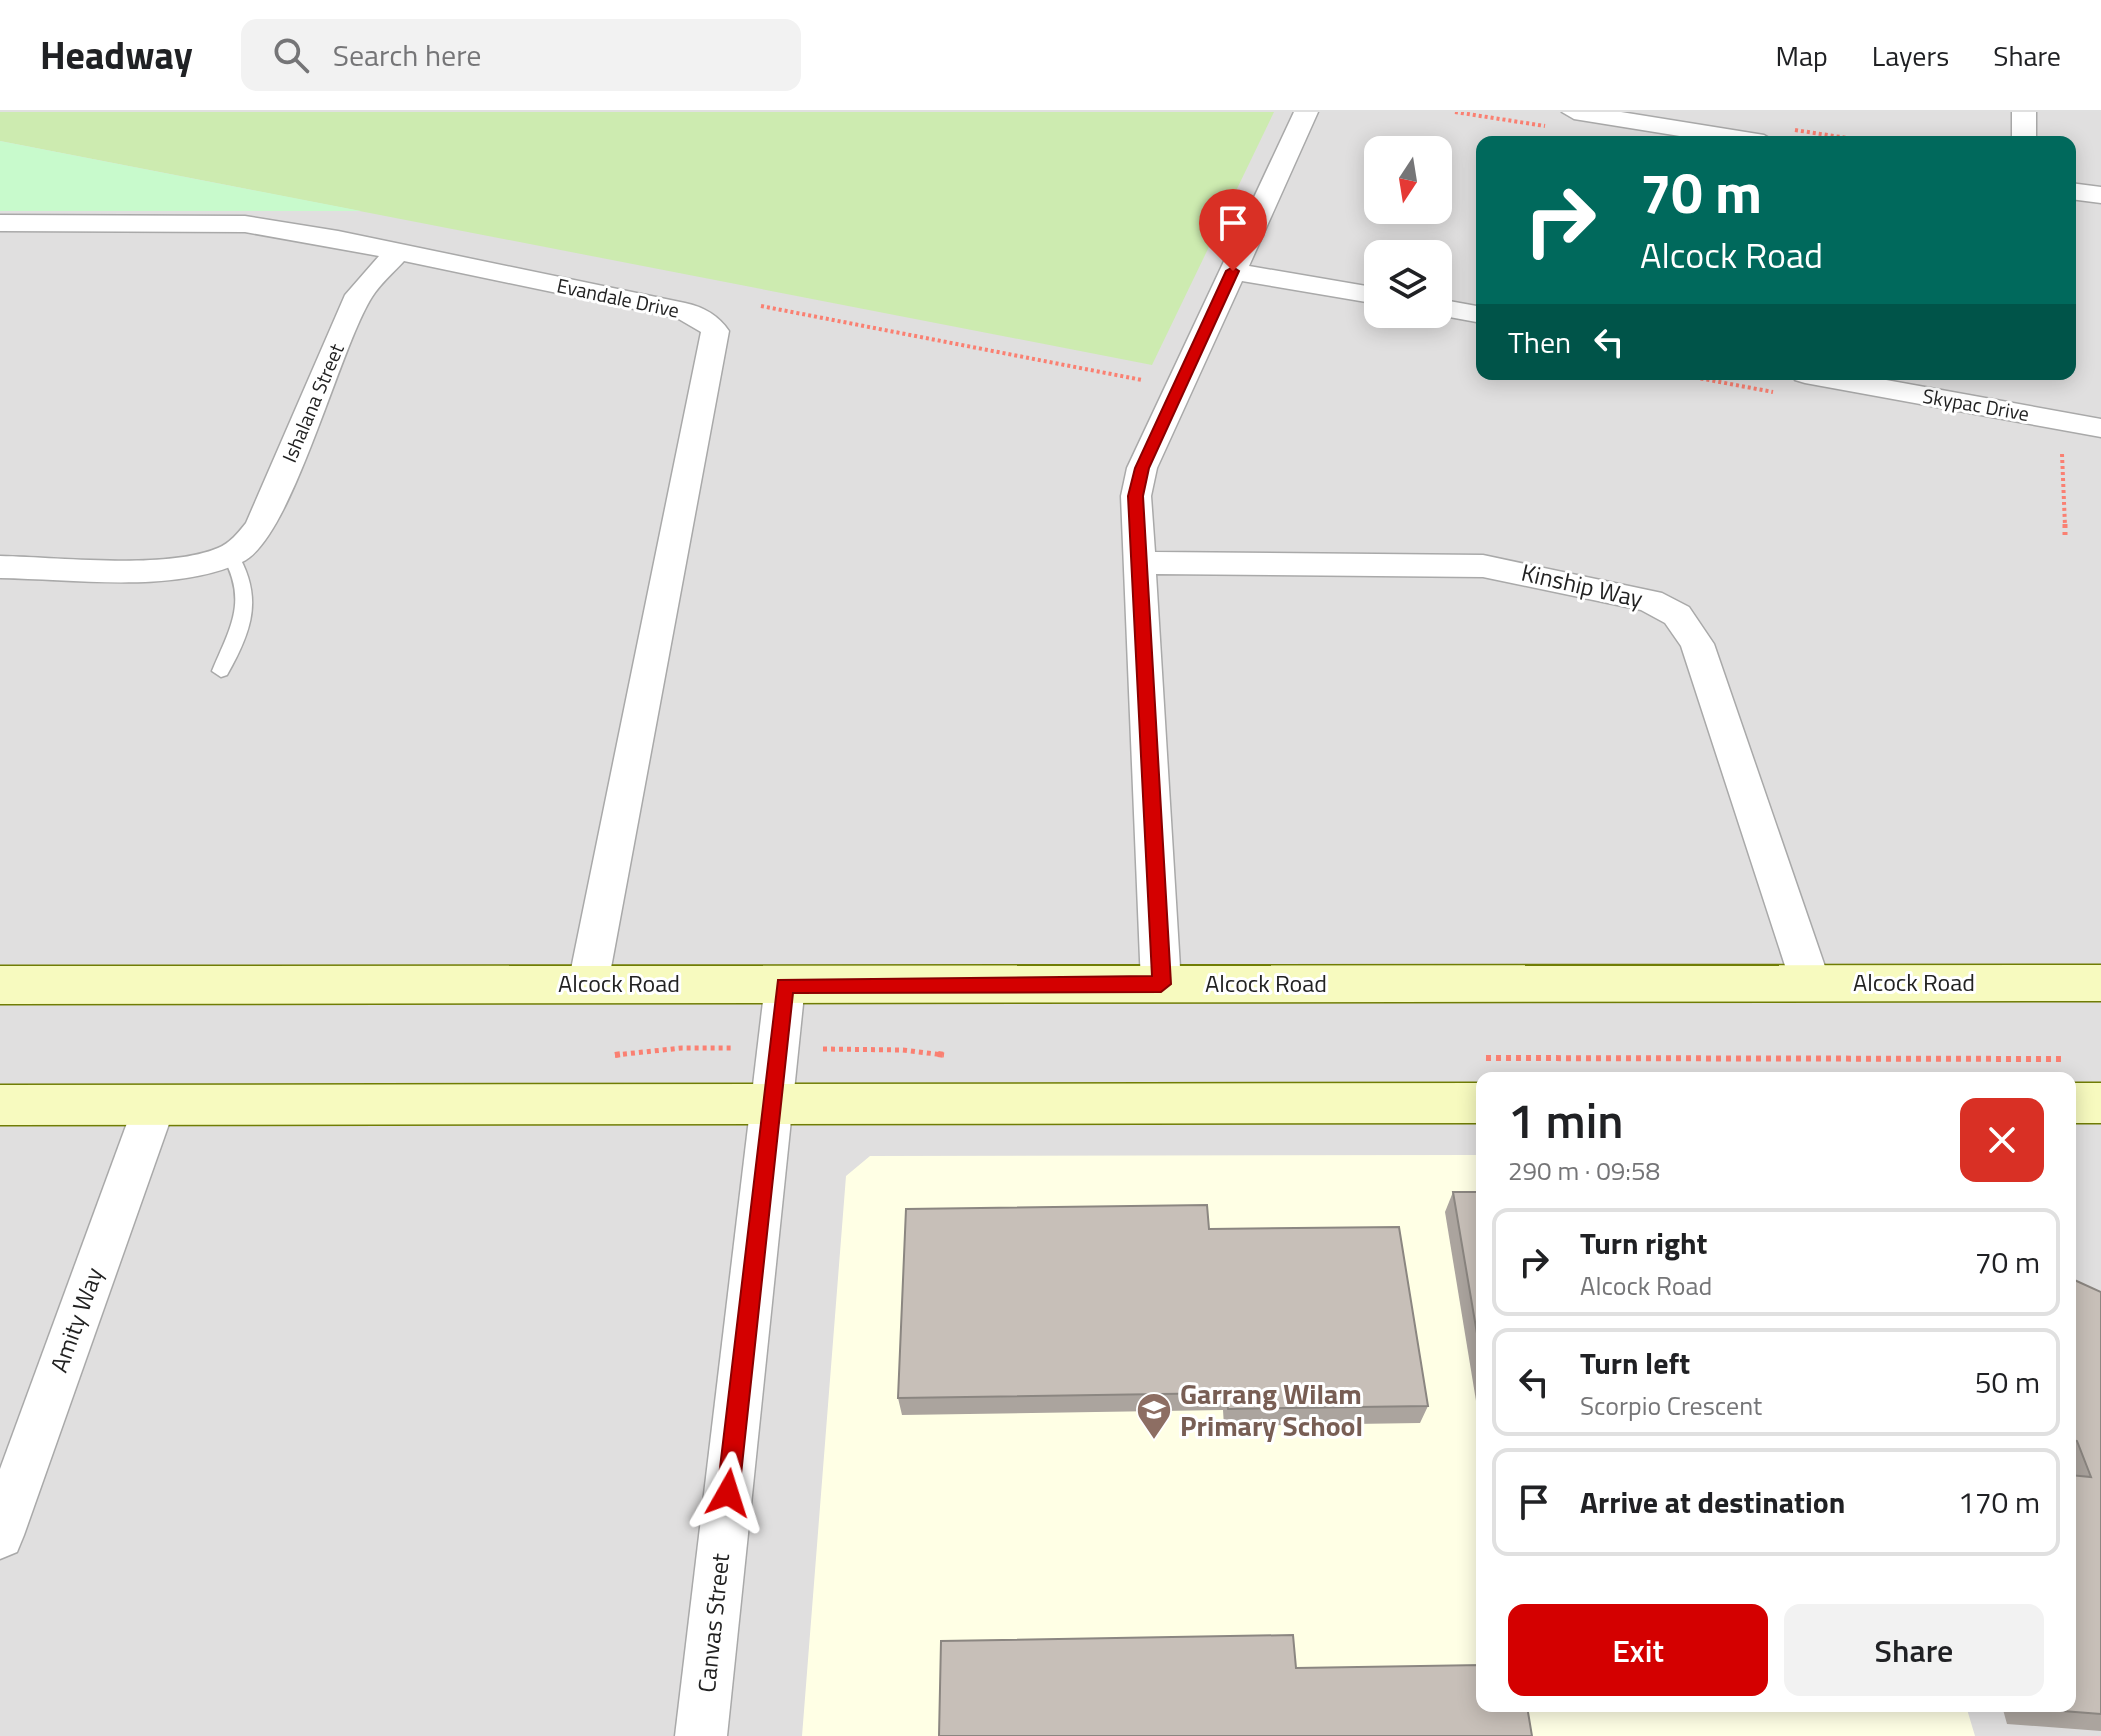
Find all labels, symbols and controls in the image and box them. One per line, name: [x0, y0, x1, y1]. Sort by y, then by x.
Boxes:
search box: [241, 19, 801, 91]
text: Headway: [40, 26, 193, 84]
text: Search here: [333, 32, 481, 78]
icon: search: [269, 33, 313, 77]
text: Map: [1775, 34, 1828, 77]
text: Layers: [1872, 34, 1949, 77]
text: Share: [1993, 34, 2061, 77]
north arrow: [1364, 136, 1452, 224]
map controls: [1364, 136, 1452, 328]
text: 70 m: [1640, 150, 1762, 235]
icon: right: [1508, 168, 1612, 272]
pin: [1199, 189, 1267, 271]
icon: arrive: [1211, 201, 1255, 245]
text: Alcock Road: [1640, 227, 1823, 282]
button: layers: [1364, 240, 1452, 328]
street label: Evandale Drive: [554, 269, 682, 326]
text: Then: [1508, 319, 1571, 365]
icon: left: [1587, 320, 1631, 364]
street label: Ishalana Street: [274, 339, 351, 467]
street label: Skypac Drive: [1920, 380, 2032, 429]
street label: Kinship Way: [1518, 554, 1647, 617]
street label: Alcock Road: [1853, 964, 1975, 1000]
street label: Alcock Road: [558, 965, 680, 1001]
street label: Alcock Road: [1205, 965, 1327, 1001]
text: 1 min: [1508, 1084, 1623, 1157]
button: close: [1960, 1098, 2044, 1182]
text: 290 m · 09:58: [1508, 1151, 1660, 1190]
text: Turn right: [1580, 1220, 1708, 1266]
text: 70 m: [1975, 1239, 2040, 1285]
icon: right: [1512, 1240, 1556, 1284]
street label: Amity Way: [40, 1262, 112, 1377]
text: Alcock Road: [1580, 1266, 1712, 1305]
text: Turn left: [1580, 1340, 1690, 1386]
text: 50 m: [1975, 1359, 2040, 1405]
icon: left: [1512, 1360, 1556, 1404]
place label: Garrang Wilam Primary School: [1180, 1372, 1363, 1447]
text: Scorpio Crescent: [1580, 1386, 1762, 1425]
school or university icon: Garrang Wilam Primary School: [1135, 1391, 1173, 1441]
position arrow: [686, 1451, 770, 1535]
text: Arrive at destination: [1580, 1479, 1845, 1525]
text: 170 m: [1958, 1479, 2040, 1525]
icon: arrive: [1512, 1480, 1556, 1524]
street label: Canvas Street: [688, 1551, 738, 1694]
button: Exit: [1508, 1604, 1768, 1696]
button: Share: [1784, 1604, 2044, 1696]

